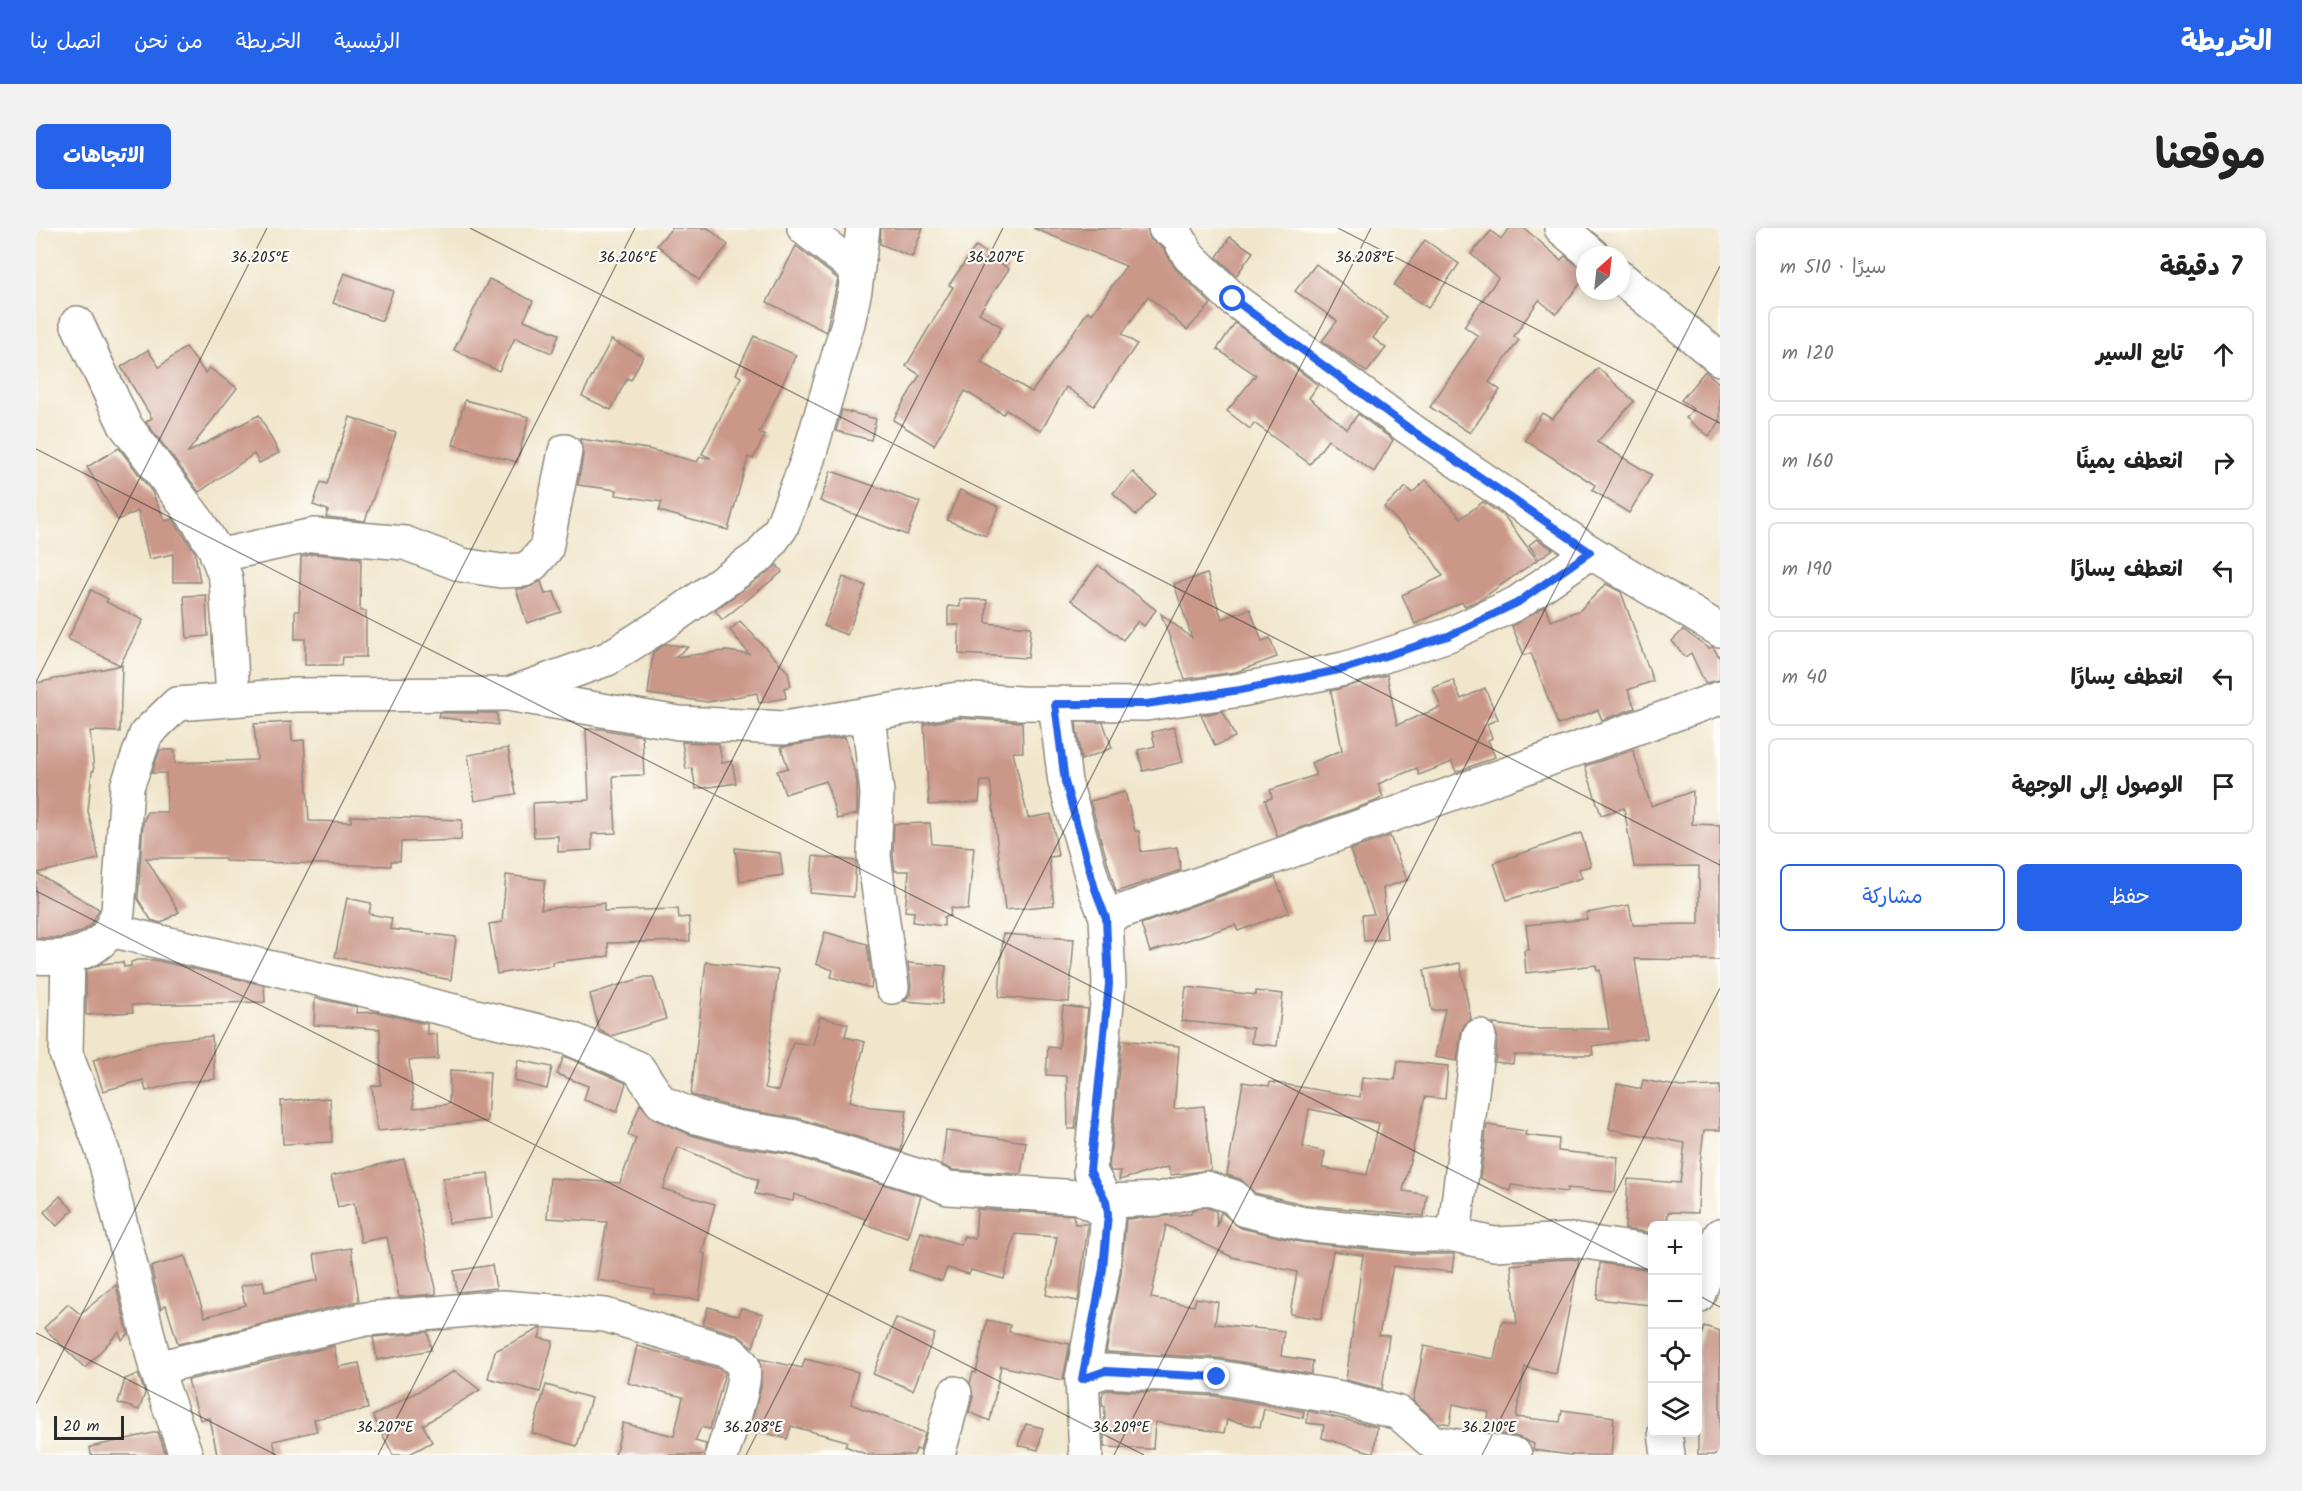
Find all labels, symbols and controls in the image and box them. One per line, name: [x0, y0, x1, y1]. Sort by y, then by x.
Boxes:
text: الخريطة: [2181, 20, 2272, 65]
text: اتصل بنا: [30, 26, 101, 59]
text: من نحن: [134, 26, 203, 59]
text: الخريطة: [236, 26, 301, 59]
text: الرئيسية: [334, 26, 400, 59]
text: موقعنا: [2155, 123, 2266, 190]
button: الاتجاهات: [36, 124, 171, 189]
text: 36.205°E: [231, 246, 291, 270]
text: 36.206°E: [599, 246, 659, 270]
text: 36.207°E: [967, 246, 1026, 270]
text: 36.208°E: [1335, 246, 1396, 270]
north arrow: [1576, 246, 1630, 300]
text: 7 دقيقة: [2160, 247, 2242, 289]
text: سيرًا · 510 m: [1780, 252, 1887, 284]
route start: [1219, 285, 1245, 311]
text: تابع السير: [2096, 337, 2183, 372]
text: 120 m: [1782, 338, 1834, 370]
icon: ahead: [2207, 338, 2240, 371]
text: انعطف يمينًا: [2076, 445, 2183, 480]
text: 160 m: [1782, 446, 1833, 478]
icon: right: [2207, 446, 2240, 479]
text: انعطف يسارًا: [2071, 553, 2183, 588]
text: 190 m: [1782, 554, 1832, 586]
icon: left: [2207, 554, 2240, 587]
text: انعطف يسارًا: [2071, 661, 2183, 696]
text: 40 m: [1782, 662, 1827, 694]
icon: left: [2207, 662, 2240, 695]
text: الوصول إلى الوجهة: [2011, 769, 2183, 804]
icon: arrive: [2207, 770, 2240, 803]
button: مشاركة: [1780, 864, 2005, 931]
button: حفظ: [2017, 864, 2242, 931]
map controls: [1648, 1221, 1702, 1437]
button: +: [1648, 1221, 1702, 1275]
button: −: [1648, 1275, 1702, 1329]
button: locate: [1648, 1329, 1702, 1383]
route end: [1203, 1363, 1229, 1389]
button: layers: [1648, 1383, 1702, 1437]
scale bar: [54, 1413, 124, 1440]
text: 20 m: [63, 1414, 99, 1439]
text: 36.207°E: [356, 1416, 415, 1440]
text: 36.208°E: [723, 1416, 784, 1440]
text: 36.209°E: [1092, 1416, 1151, 1440]
text: 36.210°E: [1461, 1416, 1518, 1440]

